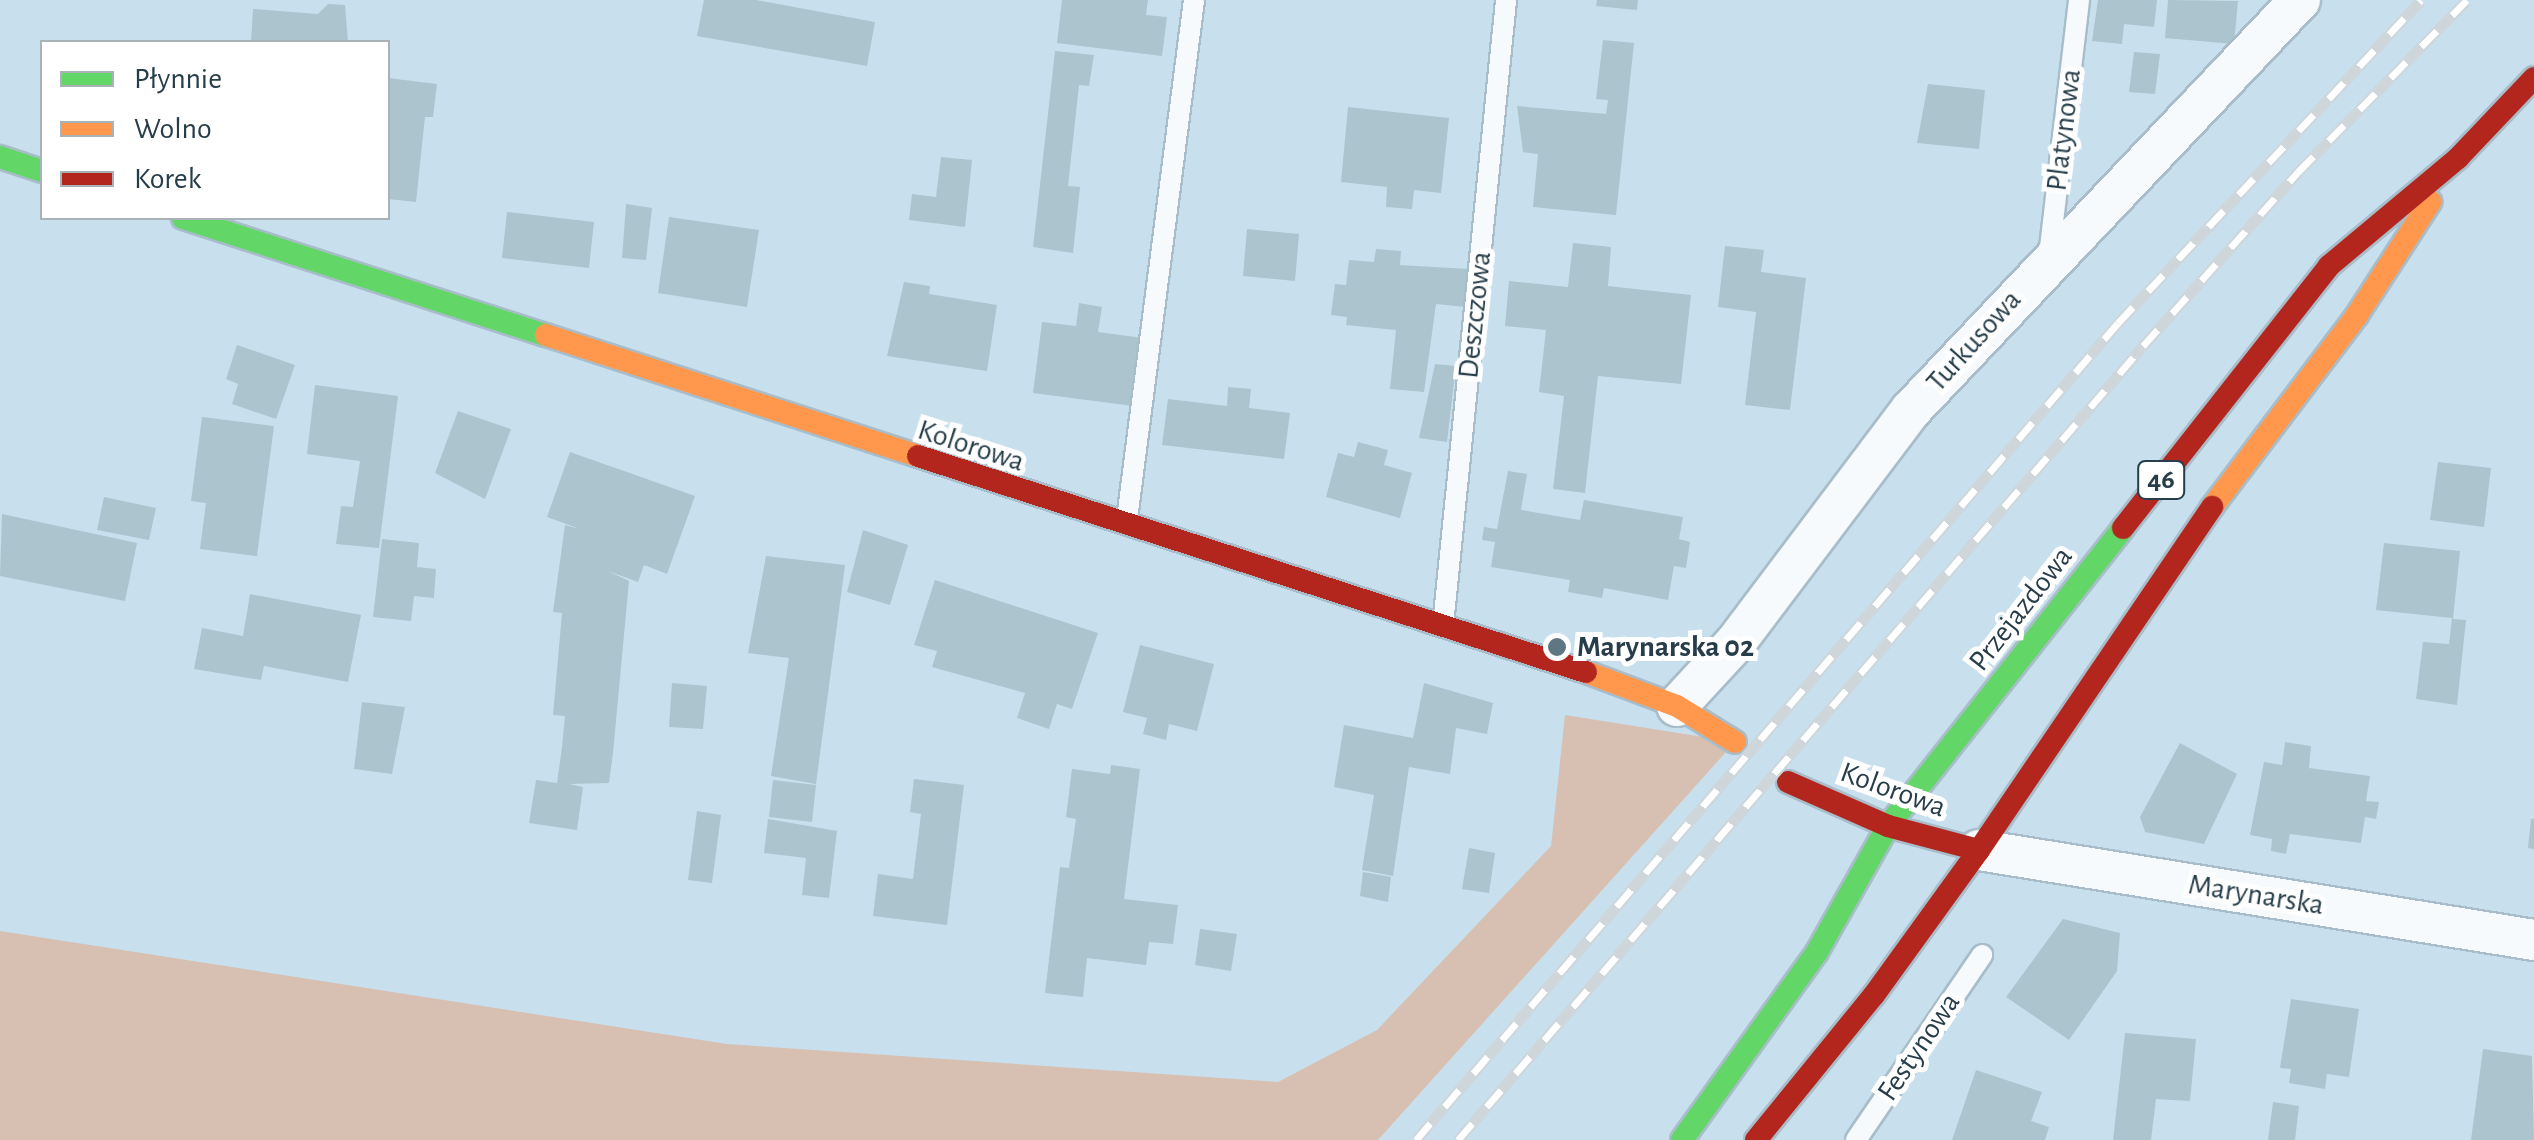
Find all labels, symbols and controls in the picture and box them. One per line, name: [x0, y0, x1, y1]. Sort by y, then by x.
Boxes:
legend: [40, 40, 390, 220]
text: Płynnie: [134, 64, 222, 94]
street label: Platynowa: [2039, 67, 2089, 193]
text: Wolno: [134, 114, 212, 144]
text: Korek: [134, 164, 201, 194]
street label: Deszczowa: [1450, 250, 1500, 380]
street label: Turkusowa: [1919, 282, 2029, 400]
street label: Kolorowa: [913, 412, 1029, 480]
road number: 46: [2136, 457, 2186, 503]
street label: Przejazdowa: [1961, 540, 2081, 678]
place label: Marynarska 02: [1577, 629, 1754, 665]
marker: Marynarska 02: [1546, 636, 1568, 658]
street label: Kolorowa: [1835, 754, 1951, 826]
street label: Marynarska: [2186, 867, 2326, 923]
street label: Festynowa: [1870, 986, 1968, 1108]

